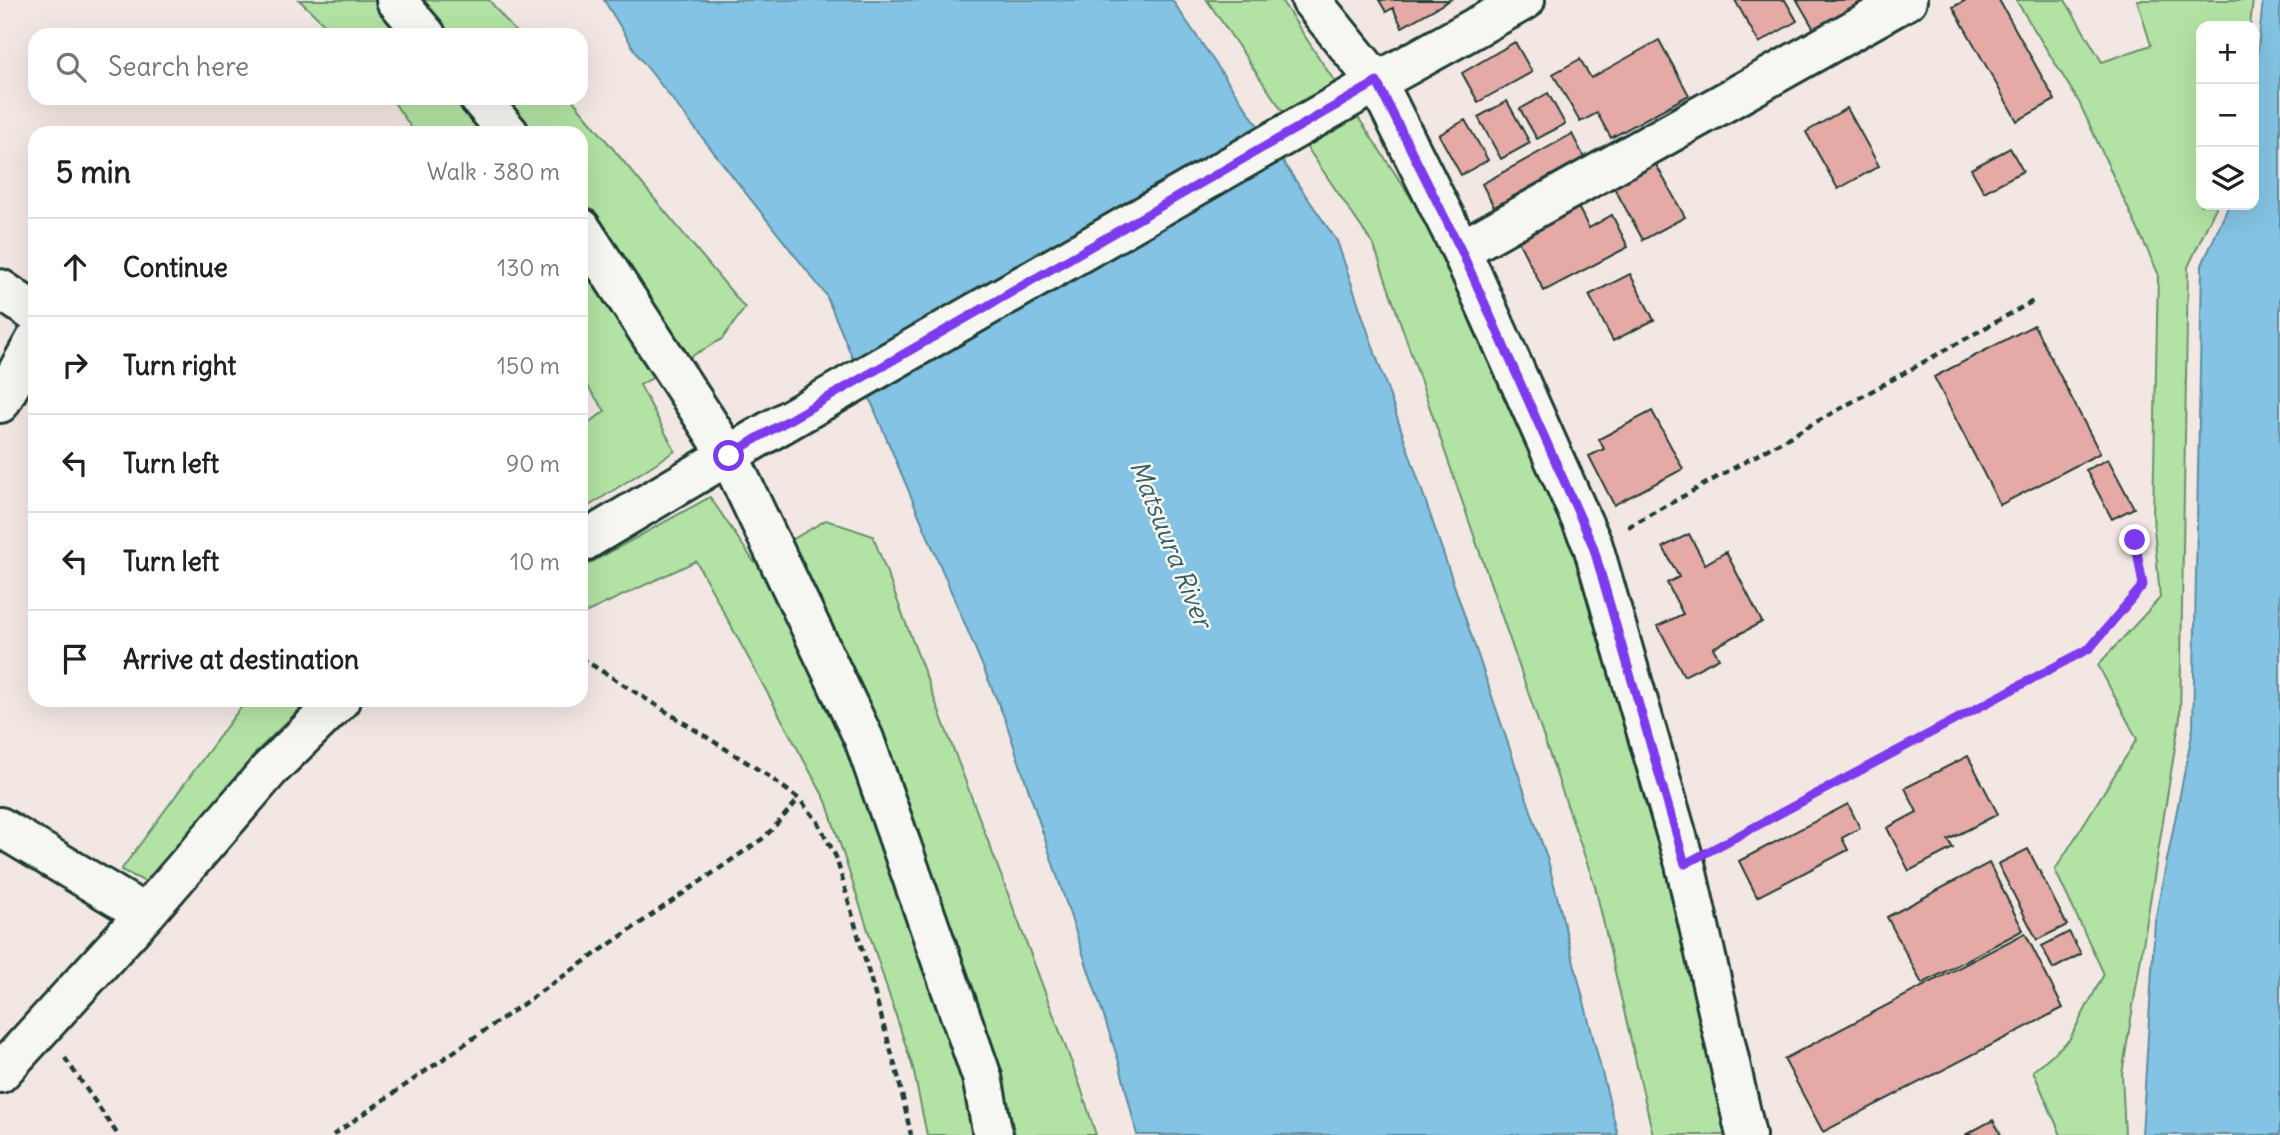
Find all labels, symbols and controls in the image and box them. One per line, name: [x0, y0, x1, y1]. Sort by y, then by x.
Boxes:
map controls: [2196, 21, 2259, 210]
button: +: [2196, 21, 2259, 84]
search box: [28, 28, 588, 105]
icon: search: [52, 48, 90, 86]
text: Search here: [108, 50, 249, 83]
button: −: [2196, 84, 2259, 147]
button: layers: [2196, 147, 2259, 210]
text: 5 min: [56, 153, 131, 191]
text: Walk · 380 m: [427, 157, 560, 186]
icon: ahead: [56, 248, 94, 286]
text: Continue: [123, 251, 228, 284]
text: 130 m: [497, 253, 560, 282]
icon: right: [56, 346, 94, 384]
text: Turn right: [123, 349, 236, 382]
text: 150 m: [497, 351, 560, 380]
route start: [713, 440, 744, 471]
icon: left: [56, 444, 94, 482]
text: Turn left: [123, 447, 219, 480]
text: 90 m: [506, 449, 560, 478]
water label: Matsuura River: [1123, 455, 1221, 635]
route end: [2119, 524, 2150, 555]
icon: left: [56, 542, 94, 580]
text: Turn left: [123, 545, 219, 578]
text: 10 m: [510, 547, 560, 576]
icon: arrive: [56, 640, 94, 678]
text: Arrive at destination: [123, 643, 359, 676]

